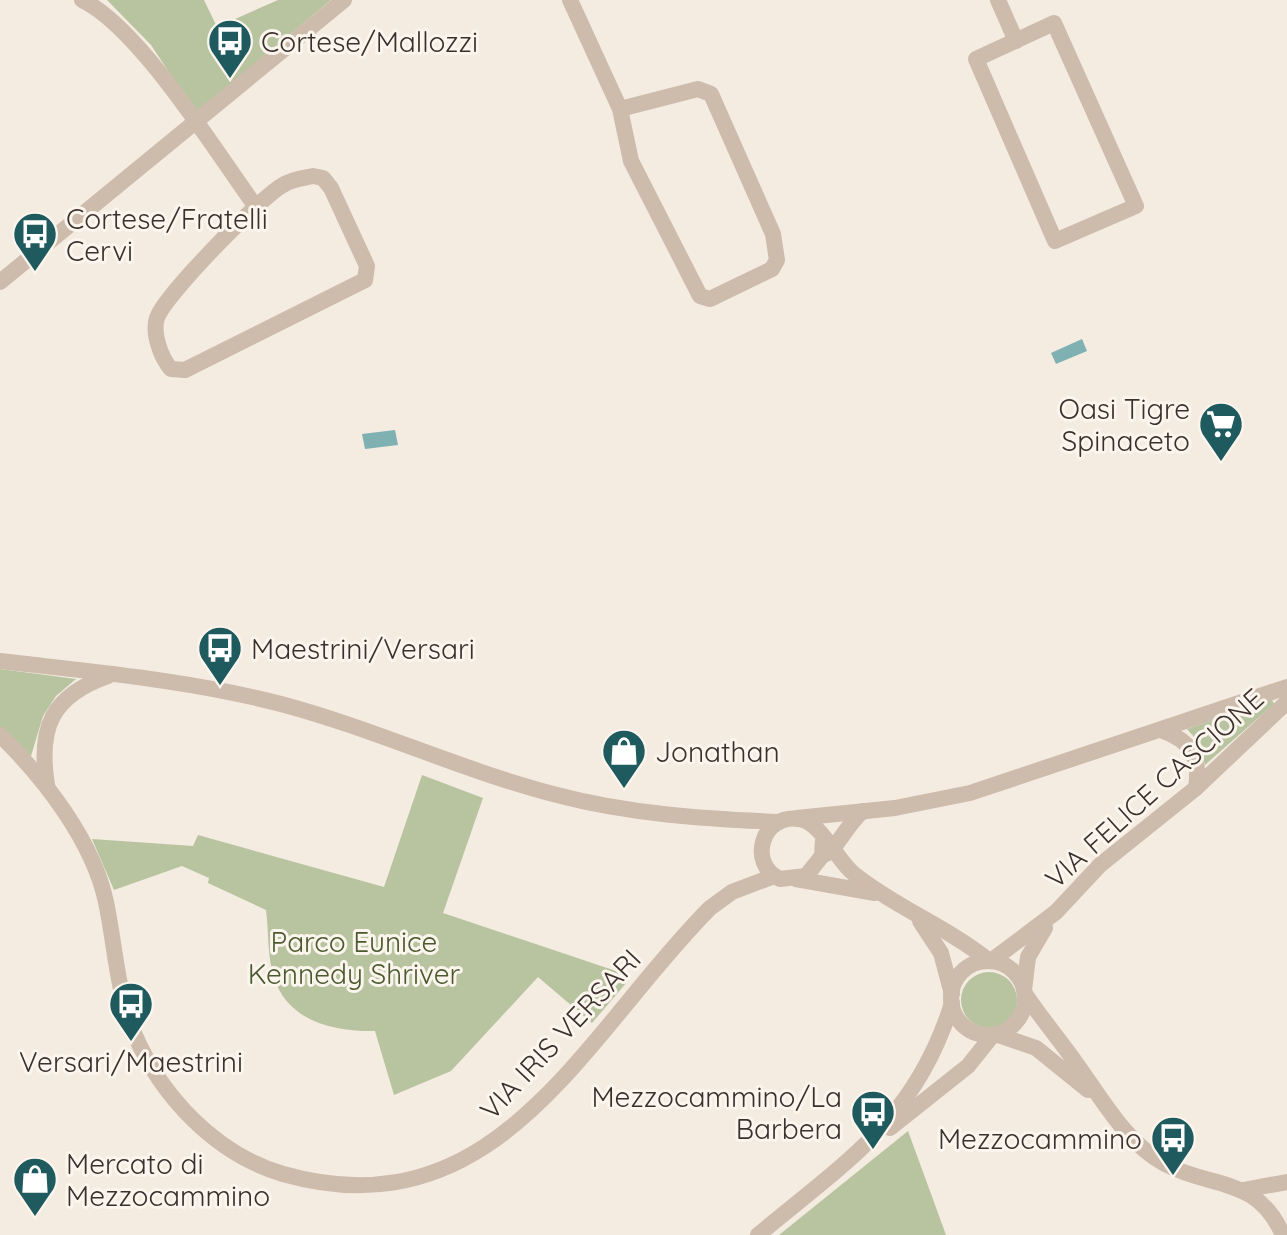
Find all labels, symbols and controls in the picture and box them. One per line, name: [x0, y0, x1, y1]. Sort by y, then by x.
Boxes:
bus stop icon: Cortese/Mallozzi: [206, 17, 254, 80]
place label: Cortese/Mallozzi: [261, 24, 478, 59]
place label: Cortese/Fratelli Cervi: [66, 201, 268, 268]
bus stop icon: Cortese/Fratelli Cervi: [11, 210, 59, 273]
place label: Oasi Tigre Spinaceto: [1058, 391, 1190, 458]
supermarket icon: Oasi Tigre Spinaceto: [1197, 400, 1245, 463]
bus stop icon: Maestrini/Versari: [196, 624, 244, 687]
place label: Maestrini/Versari: [251, 631, 475, 666]
street label: VIA FELICE CASCIONE: [1037, 681, 1271, 895]
shop icon: Jonathan: [600, 727, 648, 790]
place label: Jonathan: [655, 734, 780, 769]
park label: Parco Eunice Kennedy Shriver: [248, 924, 460, 991]
street label: VIA IRIS VERSARI: [472, 941, 648, 1127]
bus stop icon: Versari/Maestrini: [107, 980, 155, 1043]
place label: Versari/Maestrini: [19, 1044, 243, 1079]
place label: Mezzocammino/La Barbera: [591, 1079, 842, 1146]
bus stop icon: Mezzocammino/La Barbera: [849, 1088, 897, 1151]
bus stop icon: Mezzocammino: [1149, 1114, 1197, 1177]
place label: Mezzocammino: [938, 1121, 1142, 1156]
place label: Mercato di Mezzocammino: [66, 1146, 270, 1213]
shop icon: Mercato di Mezzocammino: [11, 1155, 59, 1218]

